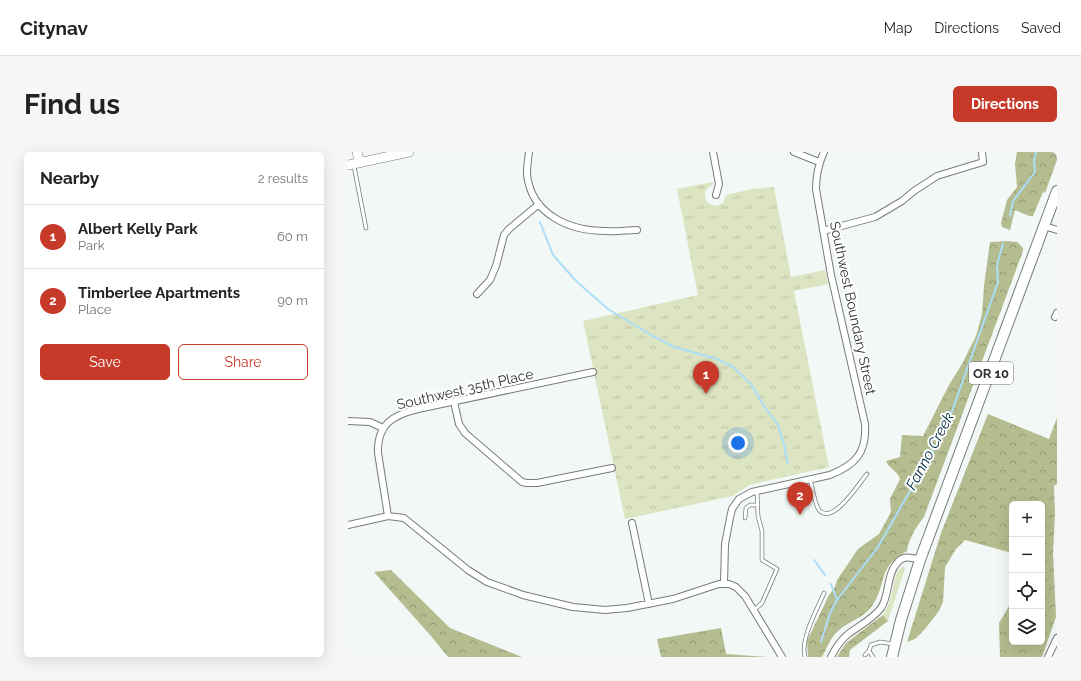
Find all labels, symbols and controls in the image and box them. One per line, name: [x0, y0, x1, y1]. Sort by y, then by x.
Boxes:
text: Citynav: [20, 17, 88, 39]
text: Map: [884, 20, 912, 36]
text: Directions: [934, 20, 999, 36]
text: Saved: [1021, 20, 1061, 36]
button: Directions: [953, 86, 1057, 122]
text: Find us: [24, 88, 120, 121]
text: Nearby: [40, 168, 99, 188]
text: 2 results: [258, 171, 308, 186]
text: Albert Kelly Park: [78, 220, 198, 238]
street label: Southwest Boundary Street: [827, 220, 879, 397]
text: 1: [50, 229, 56, 244]
text: 60 m: [277, 229, 308, 244]
text: Park: [78, 238, 105, 253]
text: Timberlee Apartments: [78, 284, 240, 302]
text: 2: [49, 293, 57, 308]
text: 90 m: [277, 293, 308, 308]
text: Place: [78, 302, 111, 317]
button: Save: [40, 344, 170, 380]
button: Share: [178, 344, 308, 380]
pin: 1: [693, 361, 719, 394]
road number: OR 10: [969, 362, 1013, 384]
street label: Southwest 35th Place: [395, 365, 535, 413]
water label: Fanno Creek: [902, 409, 958, 493]
your location: [728, 433, 748, 453]
pin: 2: [787, 482, 813, 515]
map controls: [1009, 501, 1045, 645]
button: +: [1009, 501, 1045, 537]
button: −: [1009, 537, 1045, 573]
button: locate: [1009, 573, 1045, 609]
button: layers: [1009, 609, 1045, 645]

